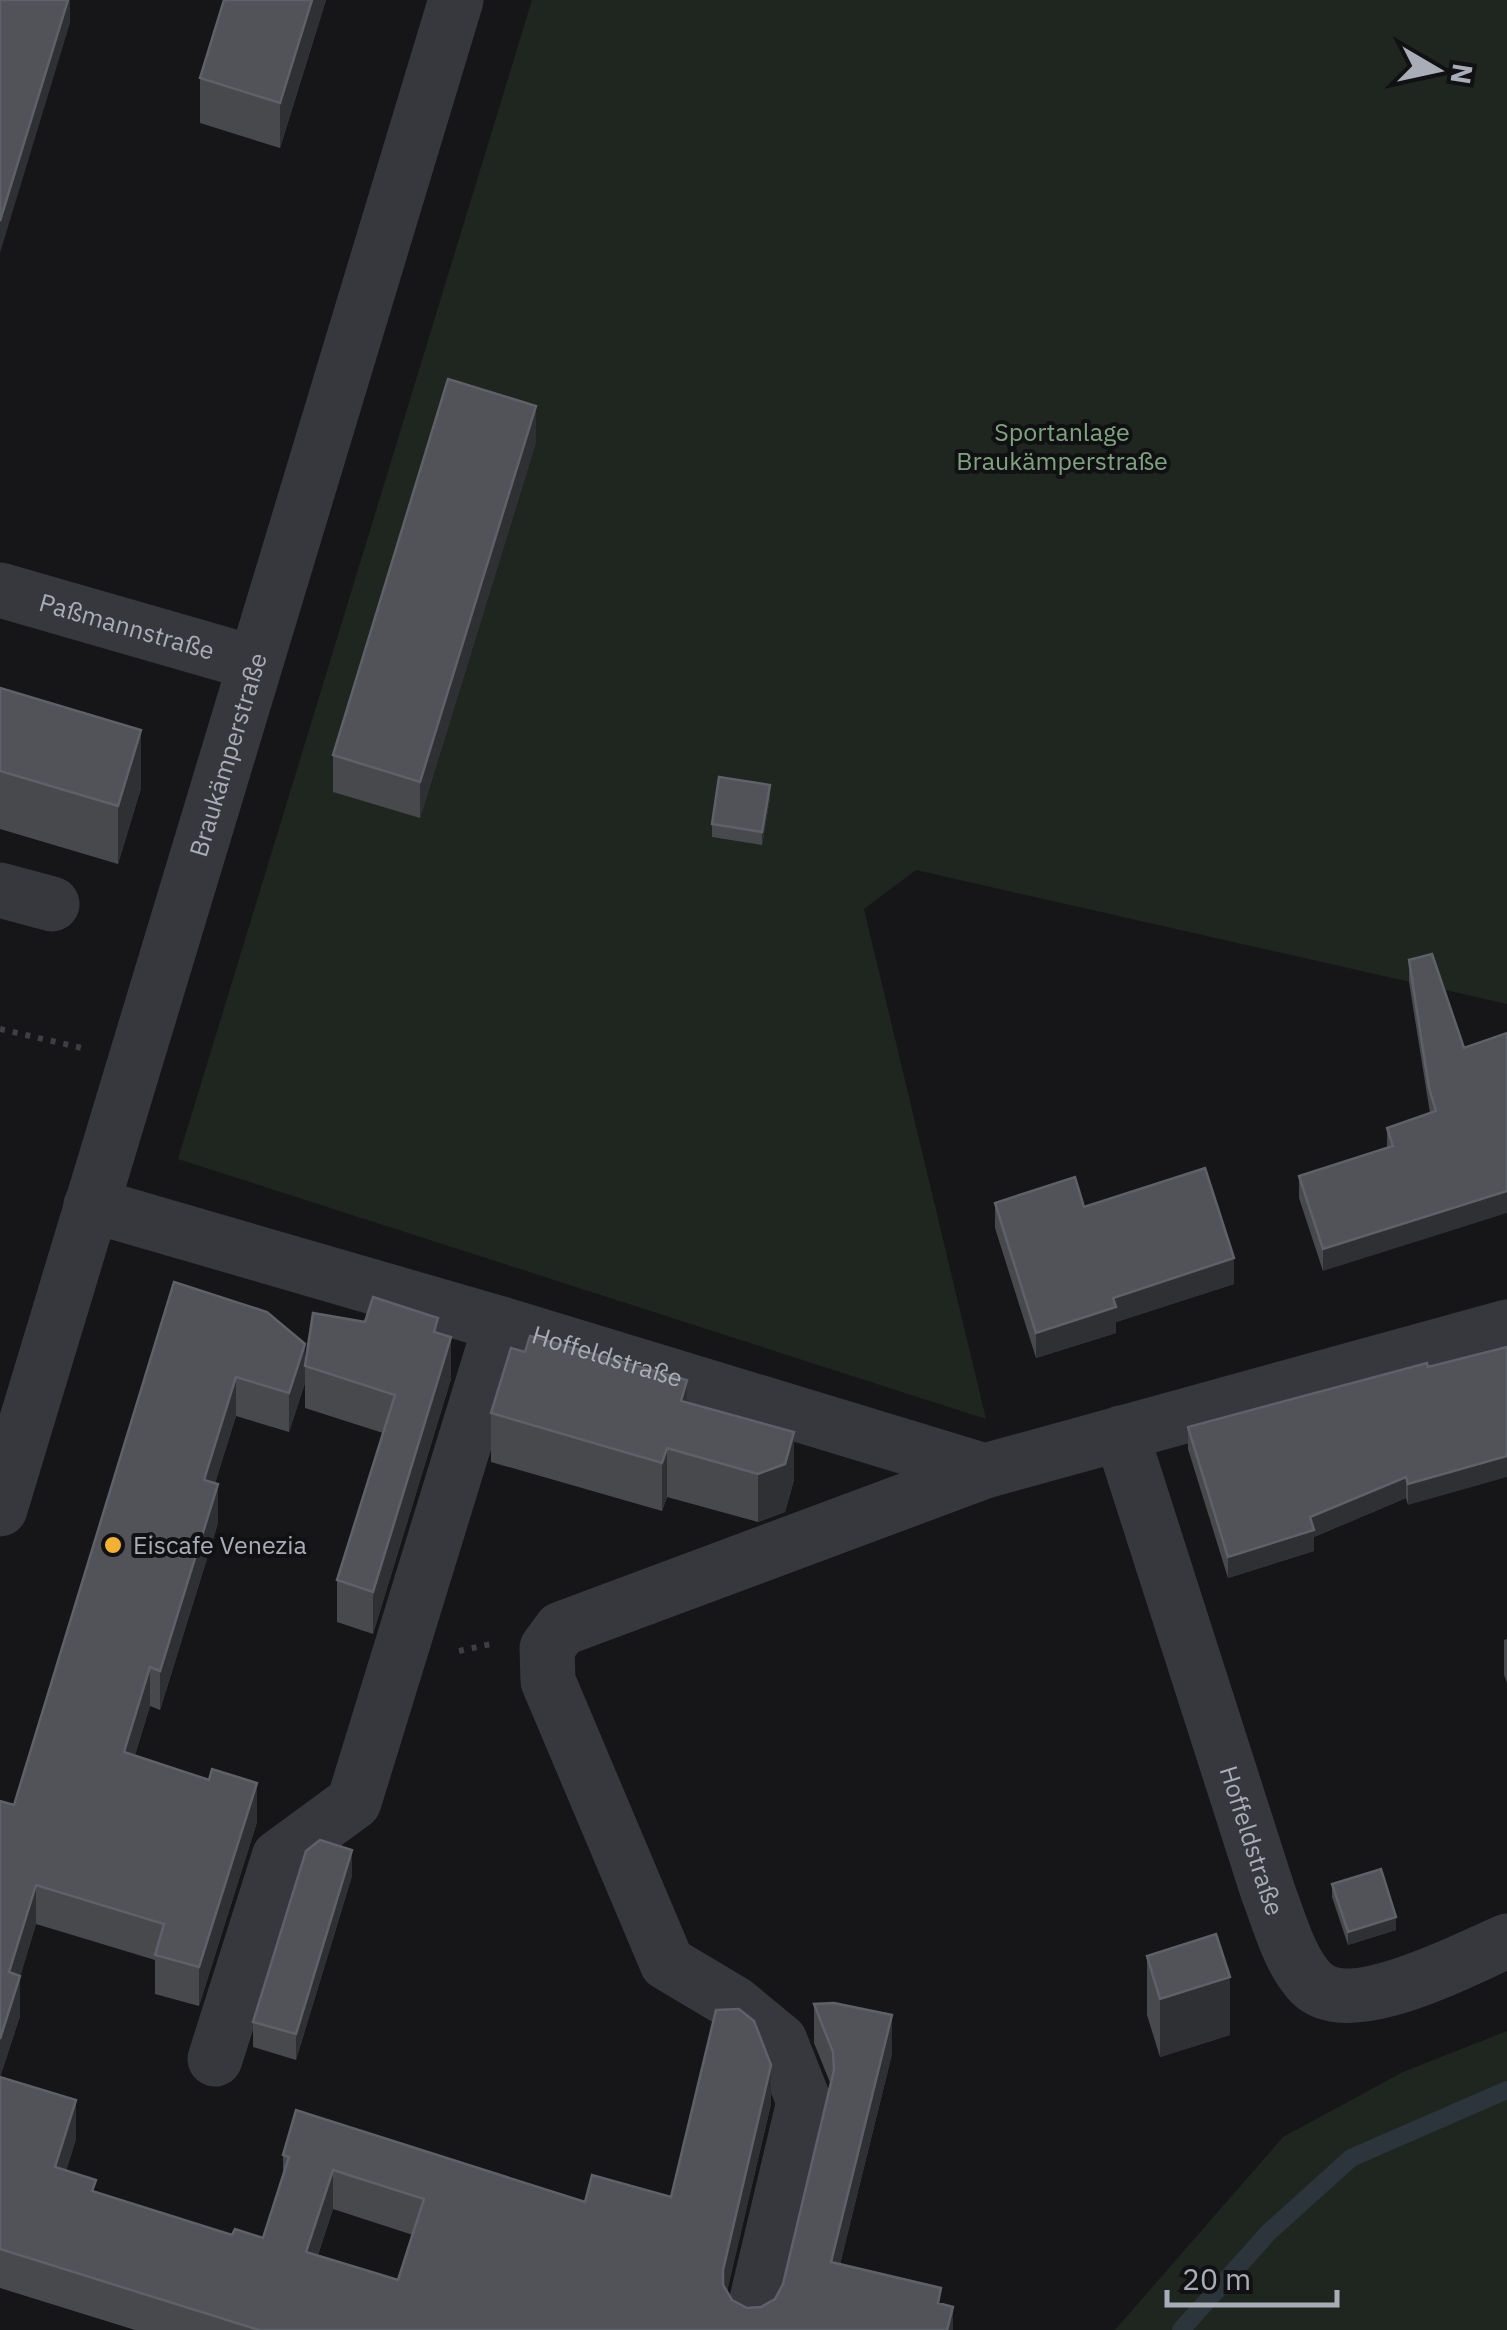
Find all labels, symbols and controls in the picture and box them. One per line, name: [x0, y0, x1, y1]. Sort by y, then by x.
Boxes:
north arrow: [1387, 20, 1487, 120]
text: N: [1442, 61, 1482, 87]
park label: Sportanlage Braukämperstraße: [956, 415, 1168, 477]
street label: Paßmannstraße: [36, 585, 218, 667]
street label: Braukämperstraße: [181, 648, 274, 861]
street label: Hoffeldstraße: [528, 1317, 687, 1394]
place label: Eiscafe Venezia: [133, 1528, 307, 1561]
marker: Eiscafe Venezia: [102, 1534, 124, 1556]
street label: Hoffeldstraße: [1213, 1761, 1292, 1920]
scale bar: [1167, 2245, 1337, 2307]
text: 20 m: [1182, 2259, 1251, 2298]

